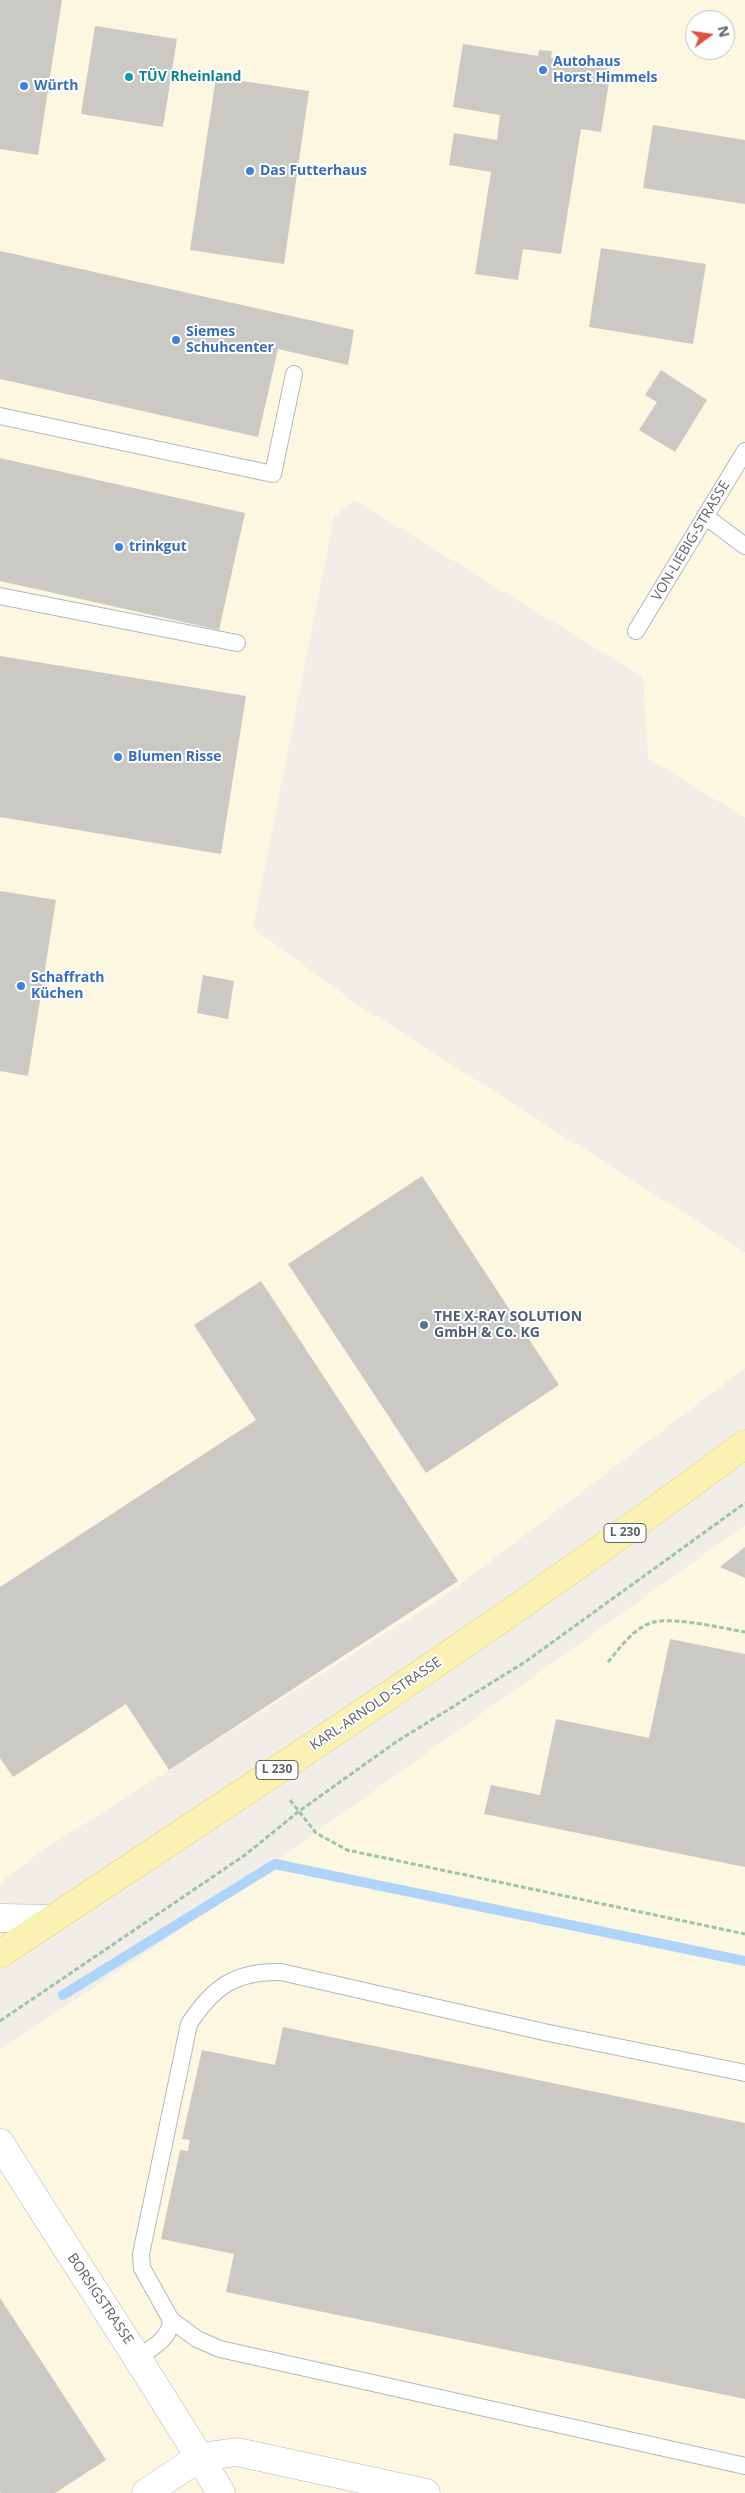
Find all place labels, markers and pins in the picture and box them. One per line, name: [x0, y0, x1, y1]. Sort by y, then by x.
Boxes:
place label: Autohaus Horst Himmels: [553, 54, 657, 86]
marker: Autohaus Horst Himmels: [537, 64, 549, 76]
place label: TÜV Rheinland: [139, 69, 241, 85]
marker: TÜV Rheinland: [123, 71, 135, 83]
place label: Würth: [34, 78, 78, 94]
marker: Würth: [18, 80, 30, 92]
place label: Das Futterhaus: [260, 163, 367, 179]
marker: Das Futterhaus: [244, 165, 256, 177]
place label: Siemes Schuhcenter: [186, 324, 274, 357]
marker: Siemes Schuhcenter: [170, 334, 182, 346]
place label: trinkgut: [129, 539, 187, 555]
marker: trinkgut: [113, 541, 125, 553]
place label: Blumen Risse: [128, 749, 221, 765]
marker: Blumen Risse: [112, 751, 124, 763]
place label: Schaffrath Küchen: [31, 970, 104, 1002]
marker: Schaffrath Küchen: [15, 980, 27, 992]
place label: THE X-RAY SOLUTION GmbH & Co. KG: [434, 1309, 582, 1341]
marker: THE X-RAY SOLUTION GmbH & Co. KG: [418, 1319, 430, 1331]

